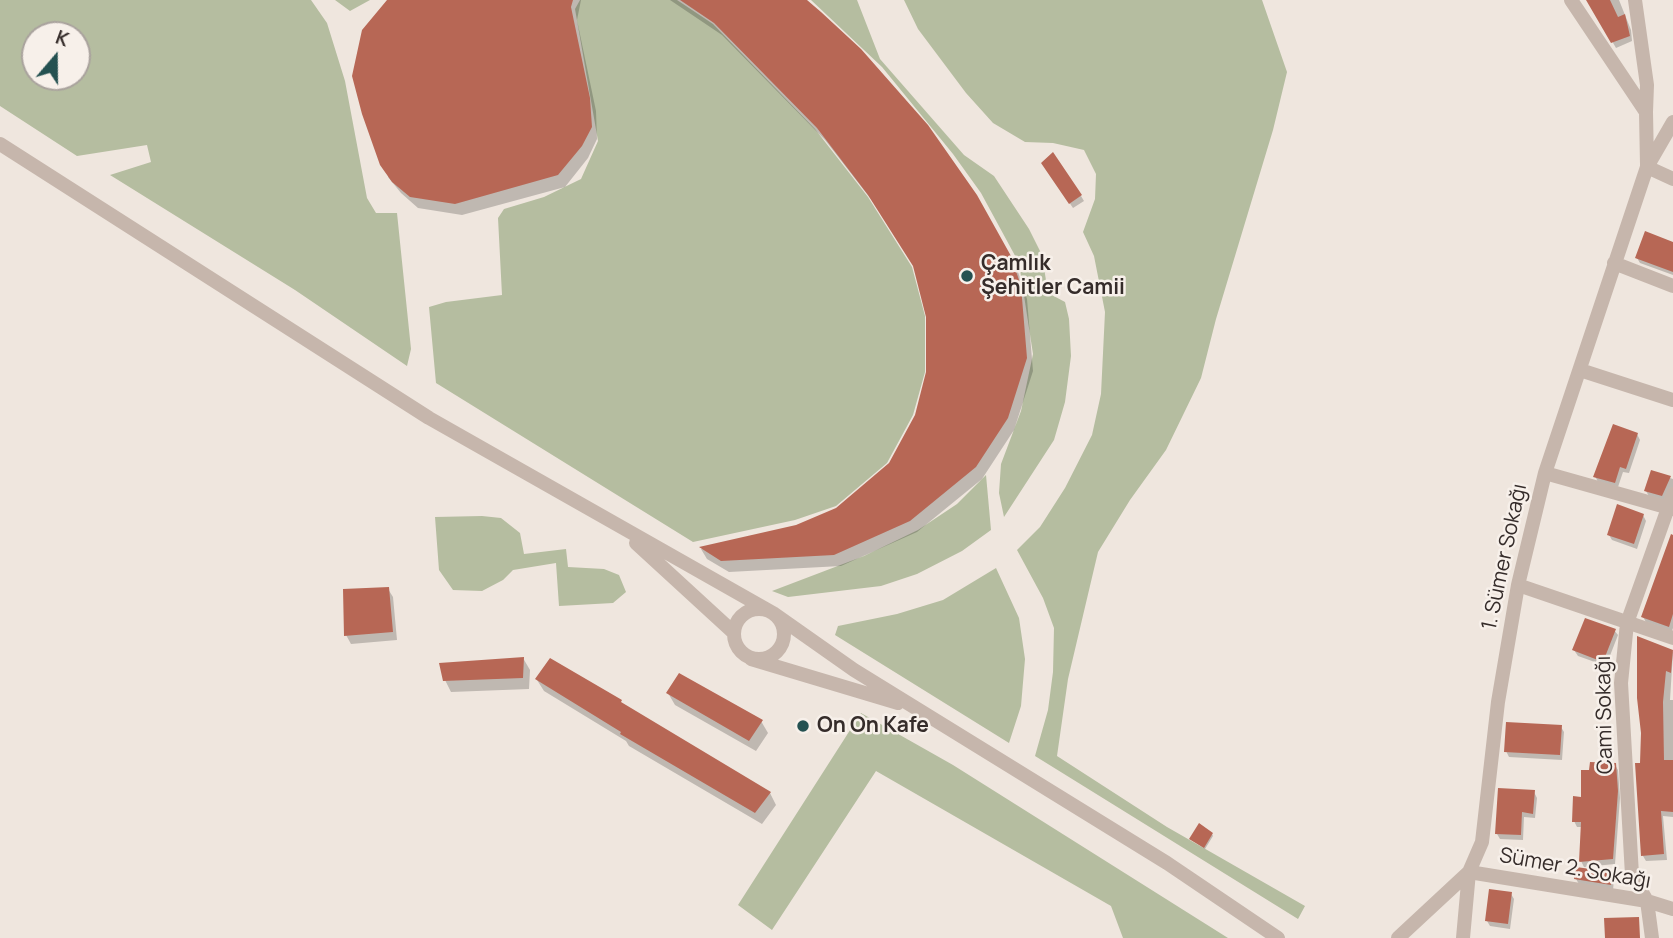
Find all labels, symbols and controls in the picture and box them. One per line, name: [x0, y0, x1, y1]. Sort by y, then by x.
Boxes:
north arrow: [21, 21, 91, 91]
text: K: [52, 24, 73, 52]
place label: Çamlık Şehitler Camii: [981, 251, 1125, 301]
marker: Çamlık Şehitler Camii: [959, 268, 975, 284]
street label: 1. Sümer Sokağı: [1477, 482, 1533, 632]
street label: Cami Sokağı: [1591, 656, 1619, 774]
place label: On On Kafe: [817, 713, 929, 739]
marker: On On Kafe: [795, 718, 811, 734]
street label: Sümer 2. Sokağı: [1497, 843, 1653, 895]

